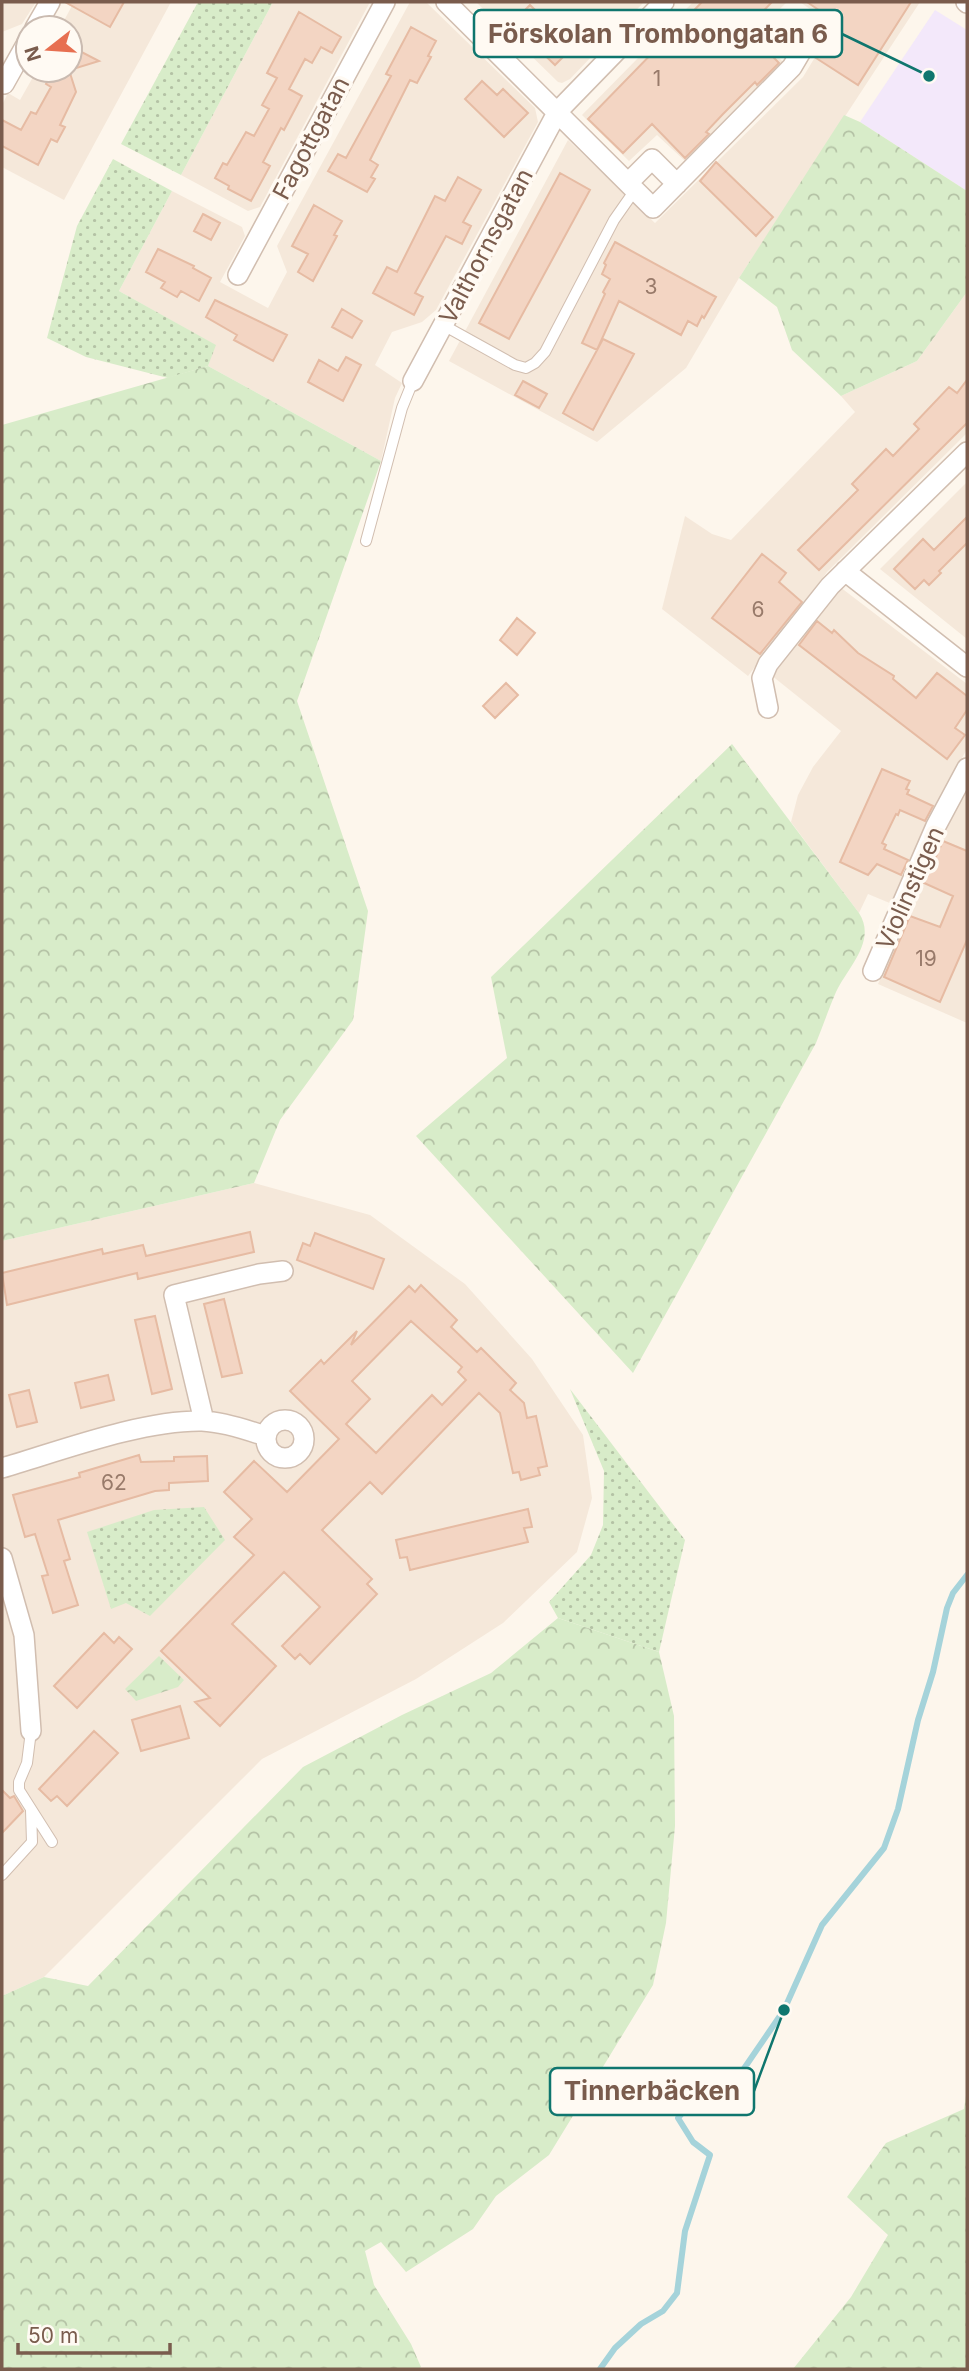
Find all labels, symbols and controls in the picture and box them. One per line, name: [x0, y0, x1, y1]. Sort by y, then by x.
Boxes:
callout: Förskolan Trombongatan 6: [474, 10, 842, 57]
north arrow: [14, 14, 84, 84]
text: Förskolan Trombongatan 6: [488, 18, 828, 49]
text: N: [20, 44, 46, 64]
house number: 1: [653, 66, 661, 91]
street label: Fagottgatan: [267, 72, 355, 204]
street label: Valthornsgatan: [433, 163, 539, 329]
house number: 3: [645, 274, 657, 299]
house number: 6: [751, 597, 765, 622]
street label: Violinstigen: [870, 822, 950, 954]
house number: 19: [915, 946, 937, 971]
house number: 62: [101, 1470, 127, 1495]
callout: Tinnerbäcken: [550, 2068, 754, 2115]
text: Tinnerbäcken: [564, 2075, 740, 2106]
scale bar: [18, 2312, 170, 2356]
text: 50 m: [28, 2323, 78, 2348]

